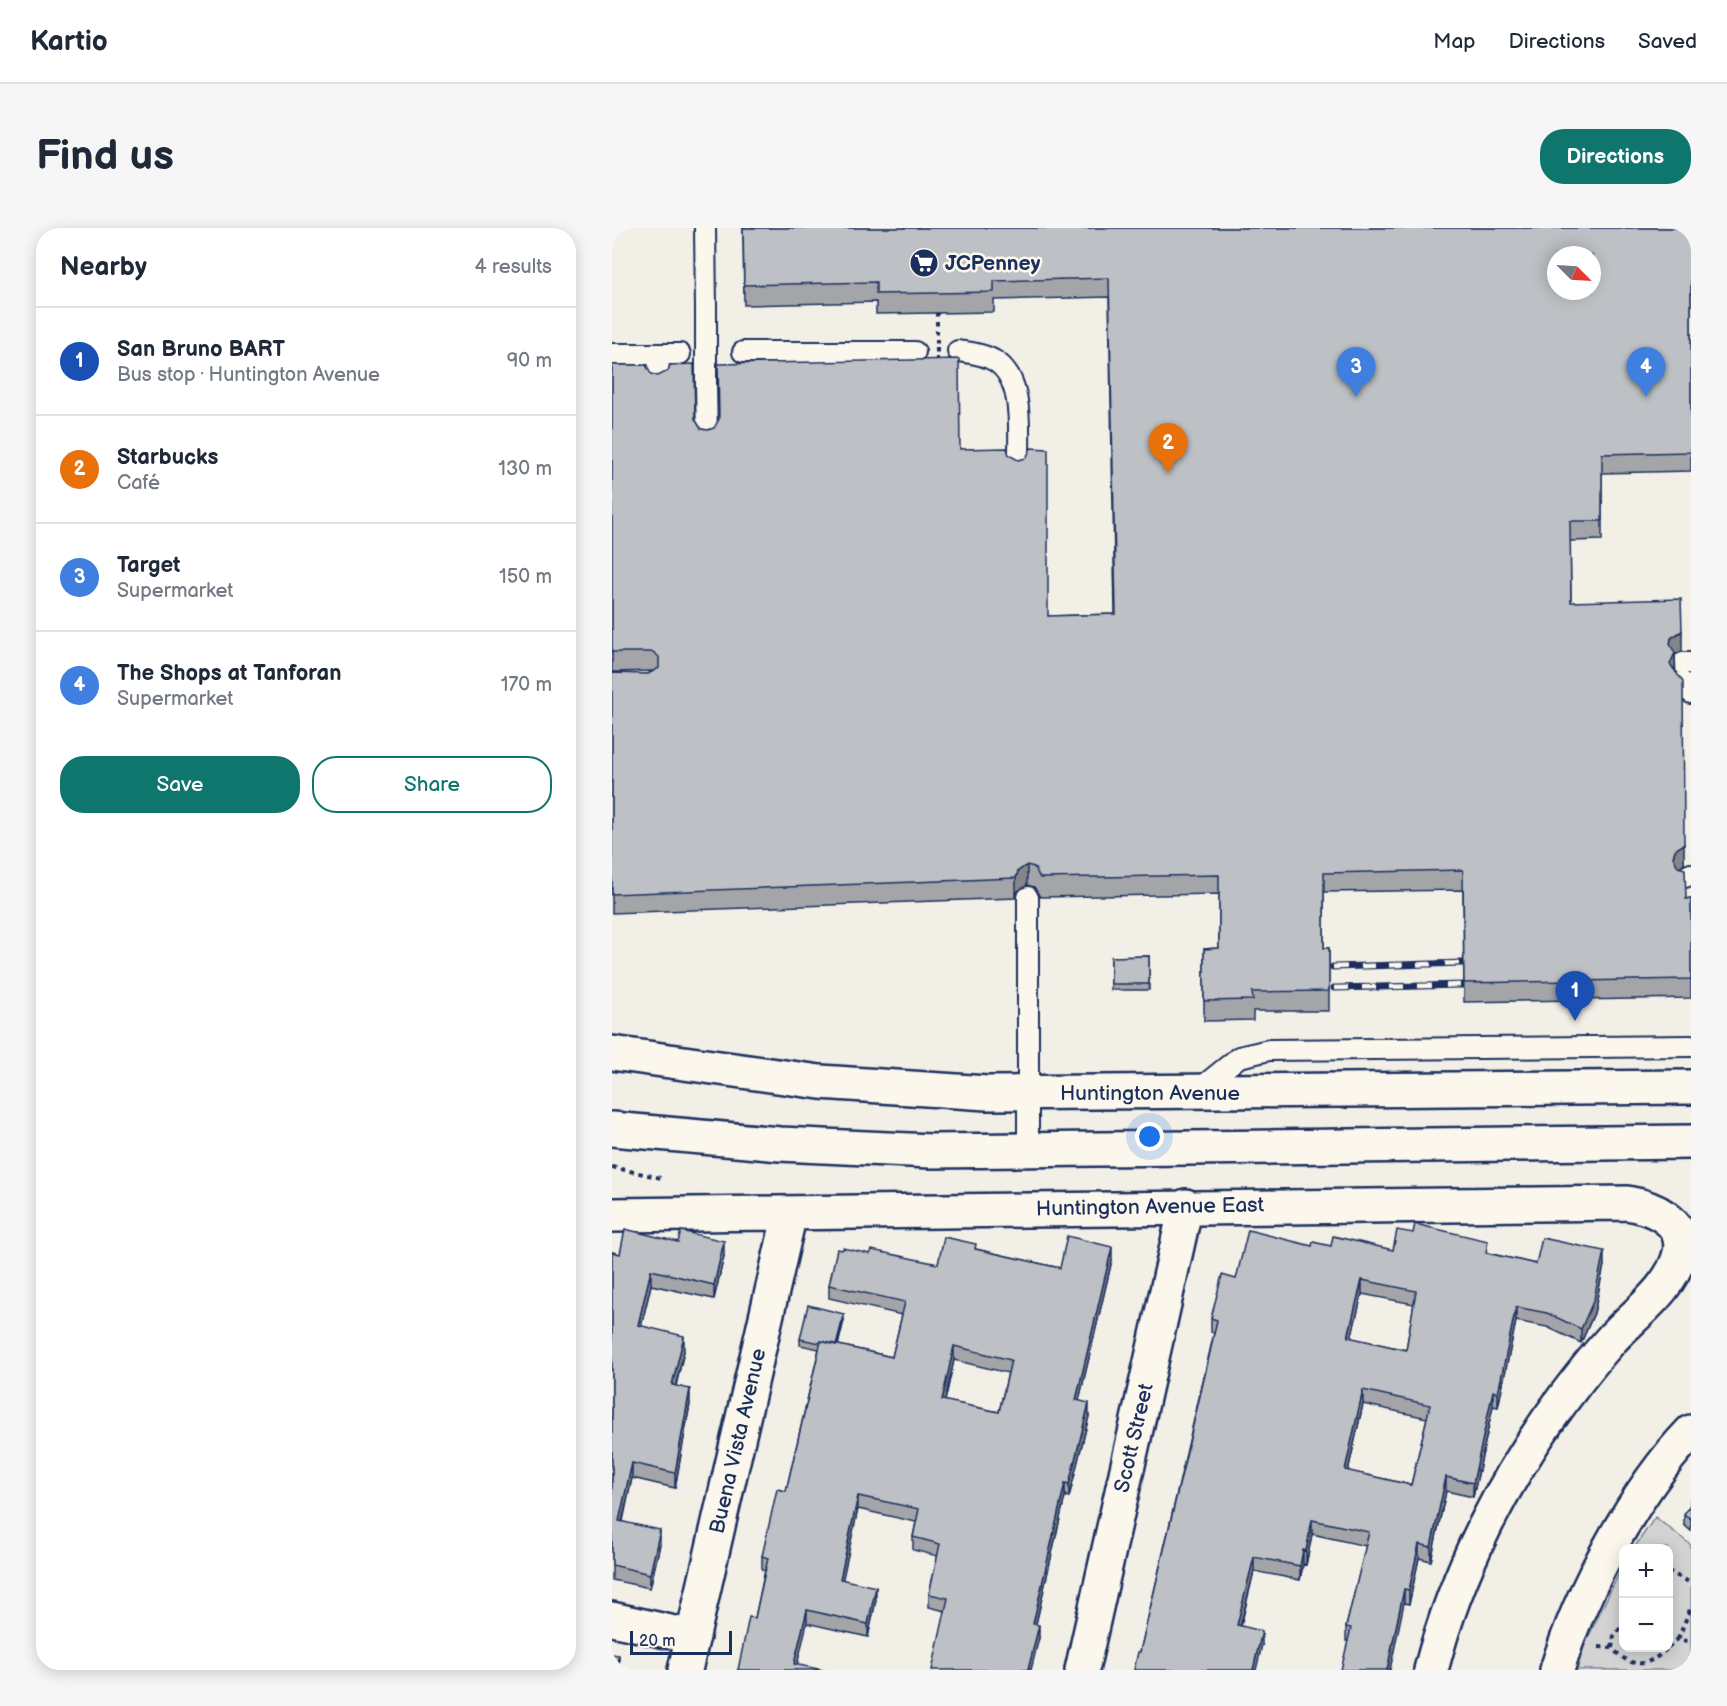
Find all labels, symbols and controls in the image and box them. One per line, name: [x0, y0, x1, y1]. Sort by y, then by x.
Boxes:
text: Kartio: [30, 25, 108, 58]
text: Map: [1433, 29, 1476, 54]
text: Directions: [1509, 29, 1605, 54]
text: Saved: [1638, 29, 1697, 54]
button: Directions: [1540, 129, 1691, 184]
text: Find us: [36, 131, 174, 182]
north arrow: [1547, 246, 1601, 300]
supermarket icon: JCPenney: [908, 247, 940, 279]
place label: JCPenney: [945, 251, 1041, 276]
text: Nearby: [60, 252, 147, 283]
text: 4 results: [474, 255, 552, 279]
text: San Bruno BART: [117, 336, 285, 363]
pin: 3: [1336, 348, 1376, 397]
pin: 4: [1626, 348, 1666, 397]
text: 1: [75, 349, 84, 373]
text: 90 m: [507, 349, 552, 373]
text: Bus stop · Huntington Avenue: [117, 363, 380, 387]
pin: 2: [1148, 424, 1188, 473]
text: Starbucks: [117, 444, 218, 471]
text: 2: [74, 457, 85, 481]
text: 130 m: [498, 457, 552, 481]
text: Café: [117, 471, 160, 495]
text: Target: [117, 552, 180, 579]
text: 3: [74, 565, 85, 589]
text: 150 m: [499, 565, 552, 589]
text: Supermarket: [117, 579, 233, 603]
text: The Shops at Tanforan: [117, 660, 341, 687]
text: 4: [74, 673, 85, 697]
text: 170 m: [501, 673, 552, 697]
text: Supermarket: [117, 687, 233, 711]
button: Save: [60, 756, 300, 813]
button: Share: [312, 756, 552, 813]
pin: 1: [1556, 972, 1594, 1021]
street label: Huntington Avenue: [1060, 1081, 1240, 1106]
your location: [1135, 1122, 1164, 1151]
street label: Huntington Avenue East: [1036, 1193, 1265, 1221]
street label: Buena Vista Avenue: [705, 1346, 771, 1536]
street label: Scott Street: [1109, 1380, 1159, 1495]
map controls: [1619, 1544, 1673, 1652]
button: +: [1619, 1544, 1673, 1598]
button: −: [1619, 1598, 1673, 1652]
scale bar: [630, 1628, 732, 1656]
text: 20 m: [639, 1632, 675, 1651]

